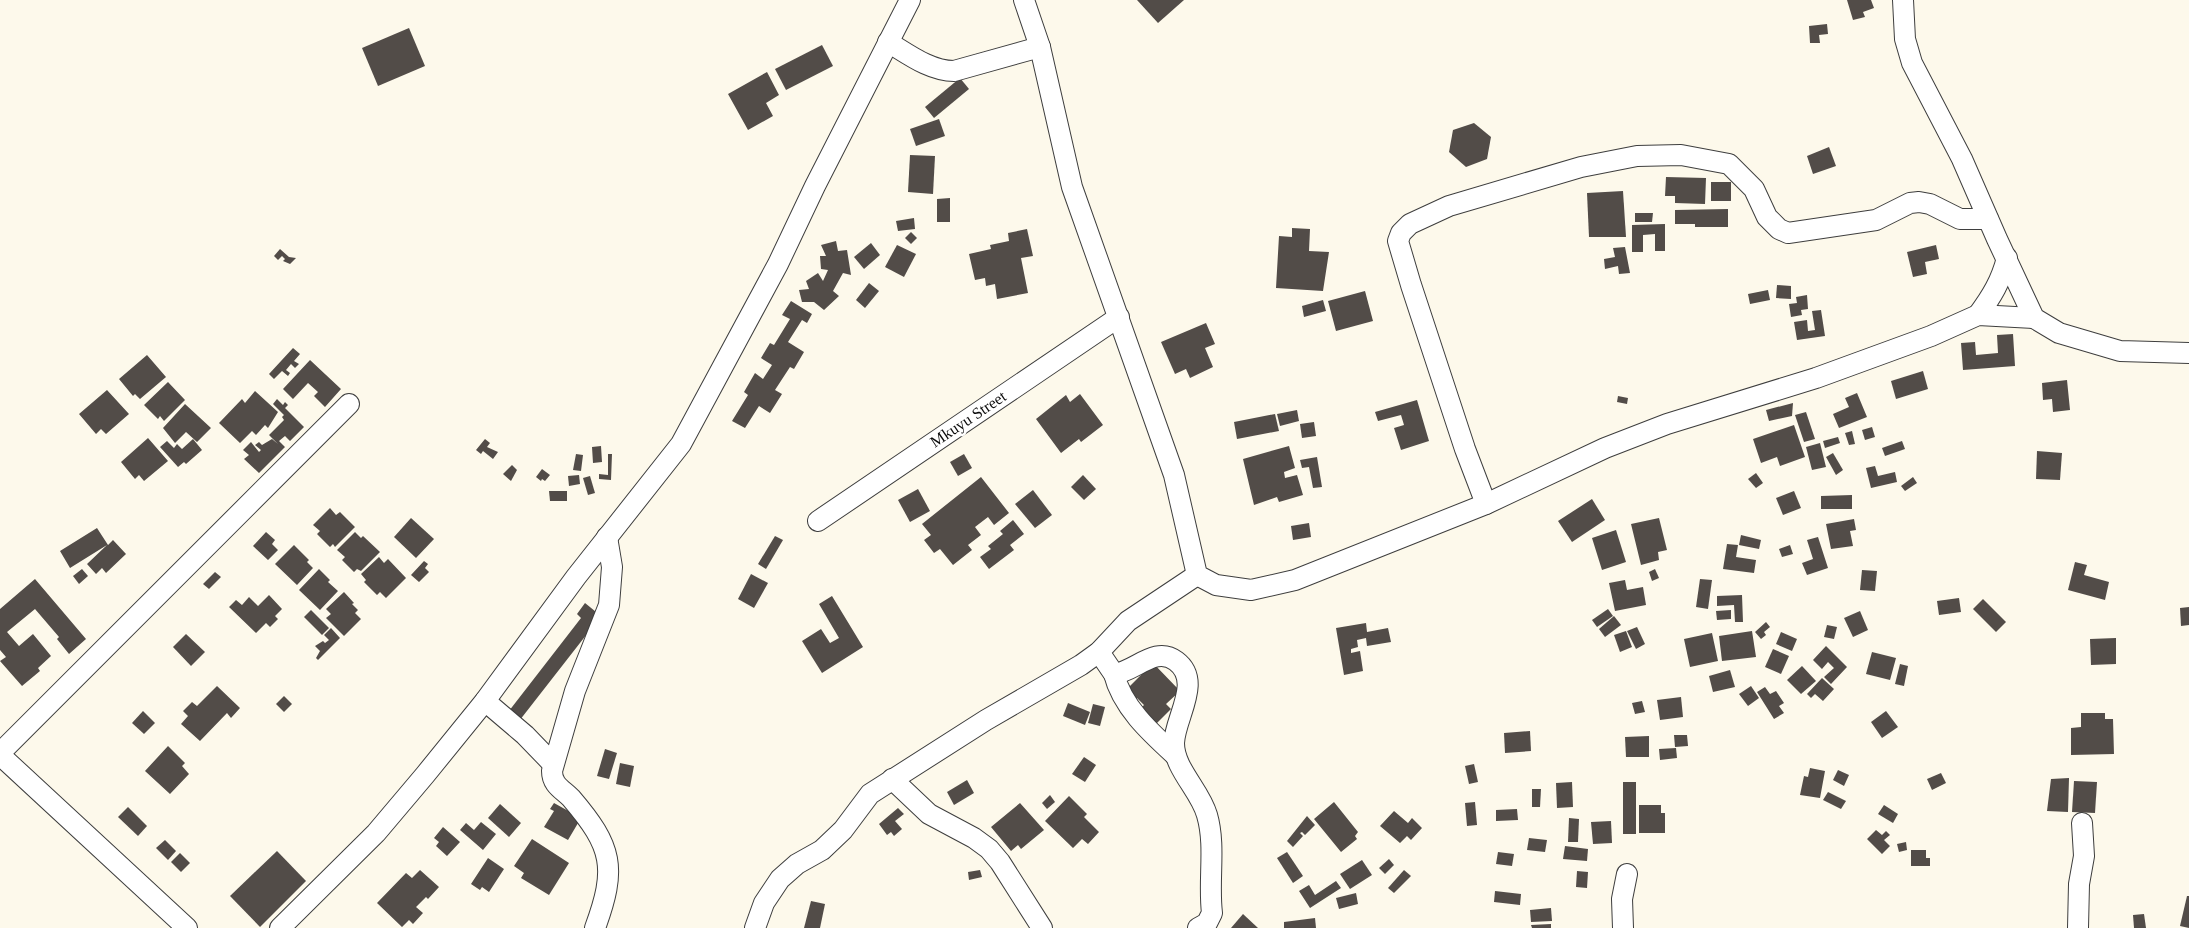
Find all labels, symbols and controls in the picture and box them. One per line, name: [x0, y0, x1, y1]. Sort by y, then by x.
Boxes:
street label: Mkuyu Street: [927, 387, 1010, 451]

